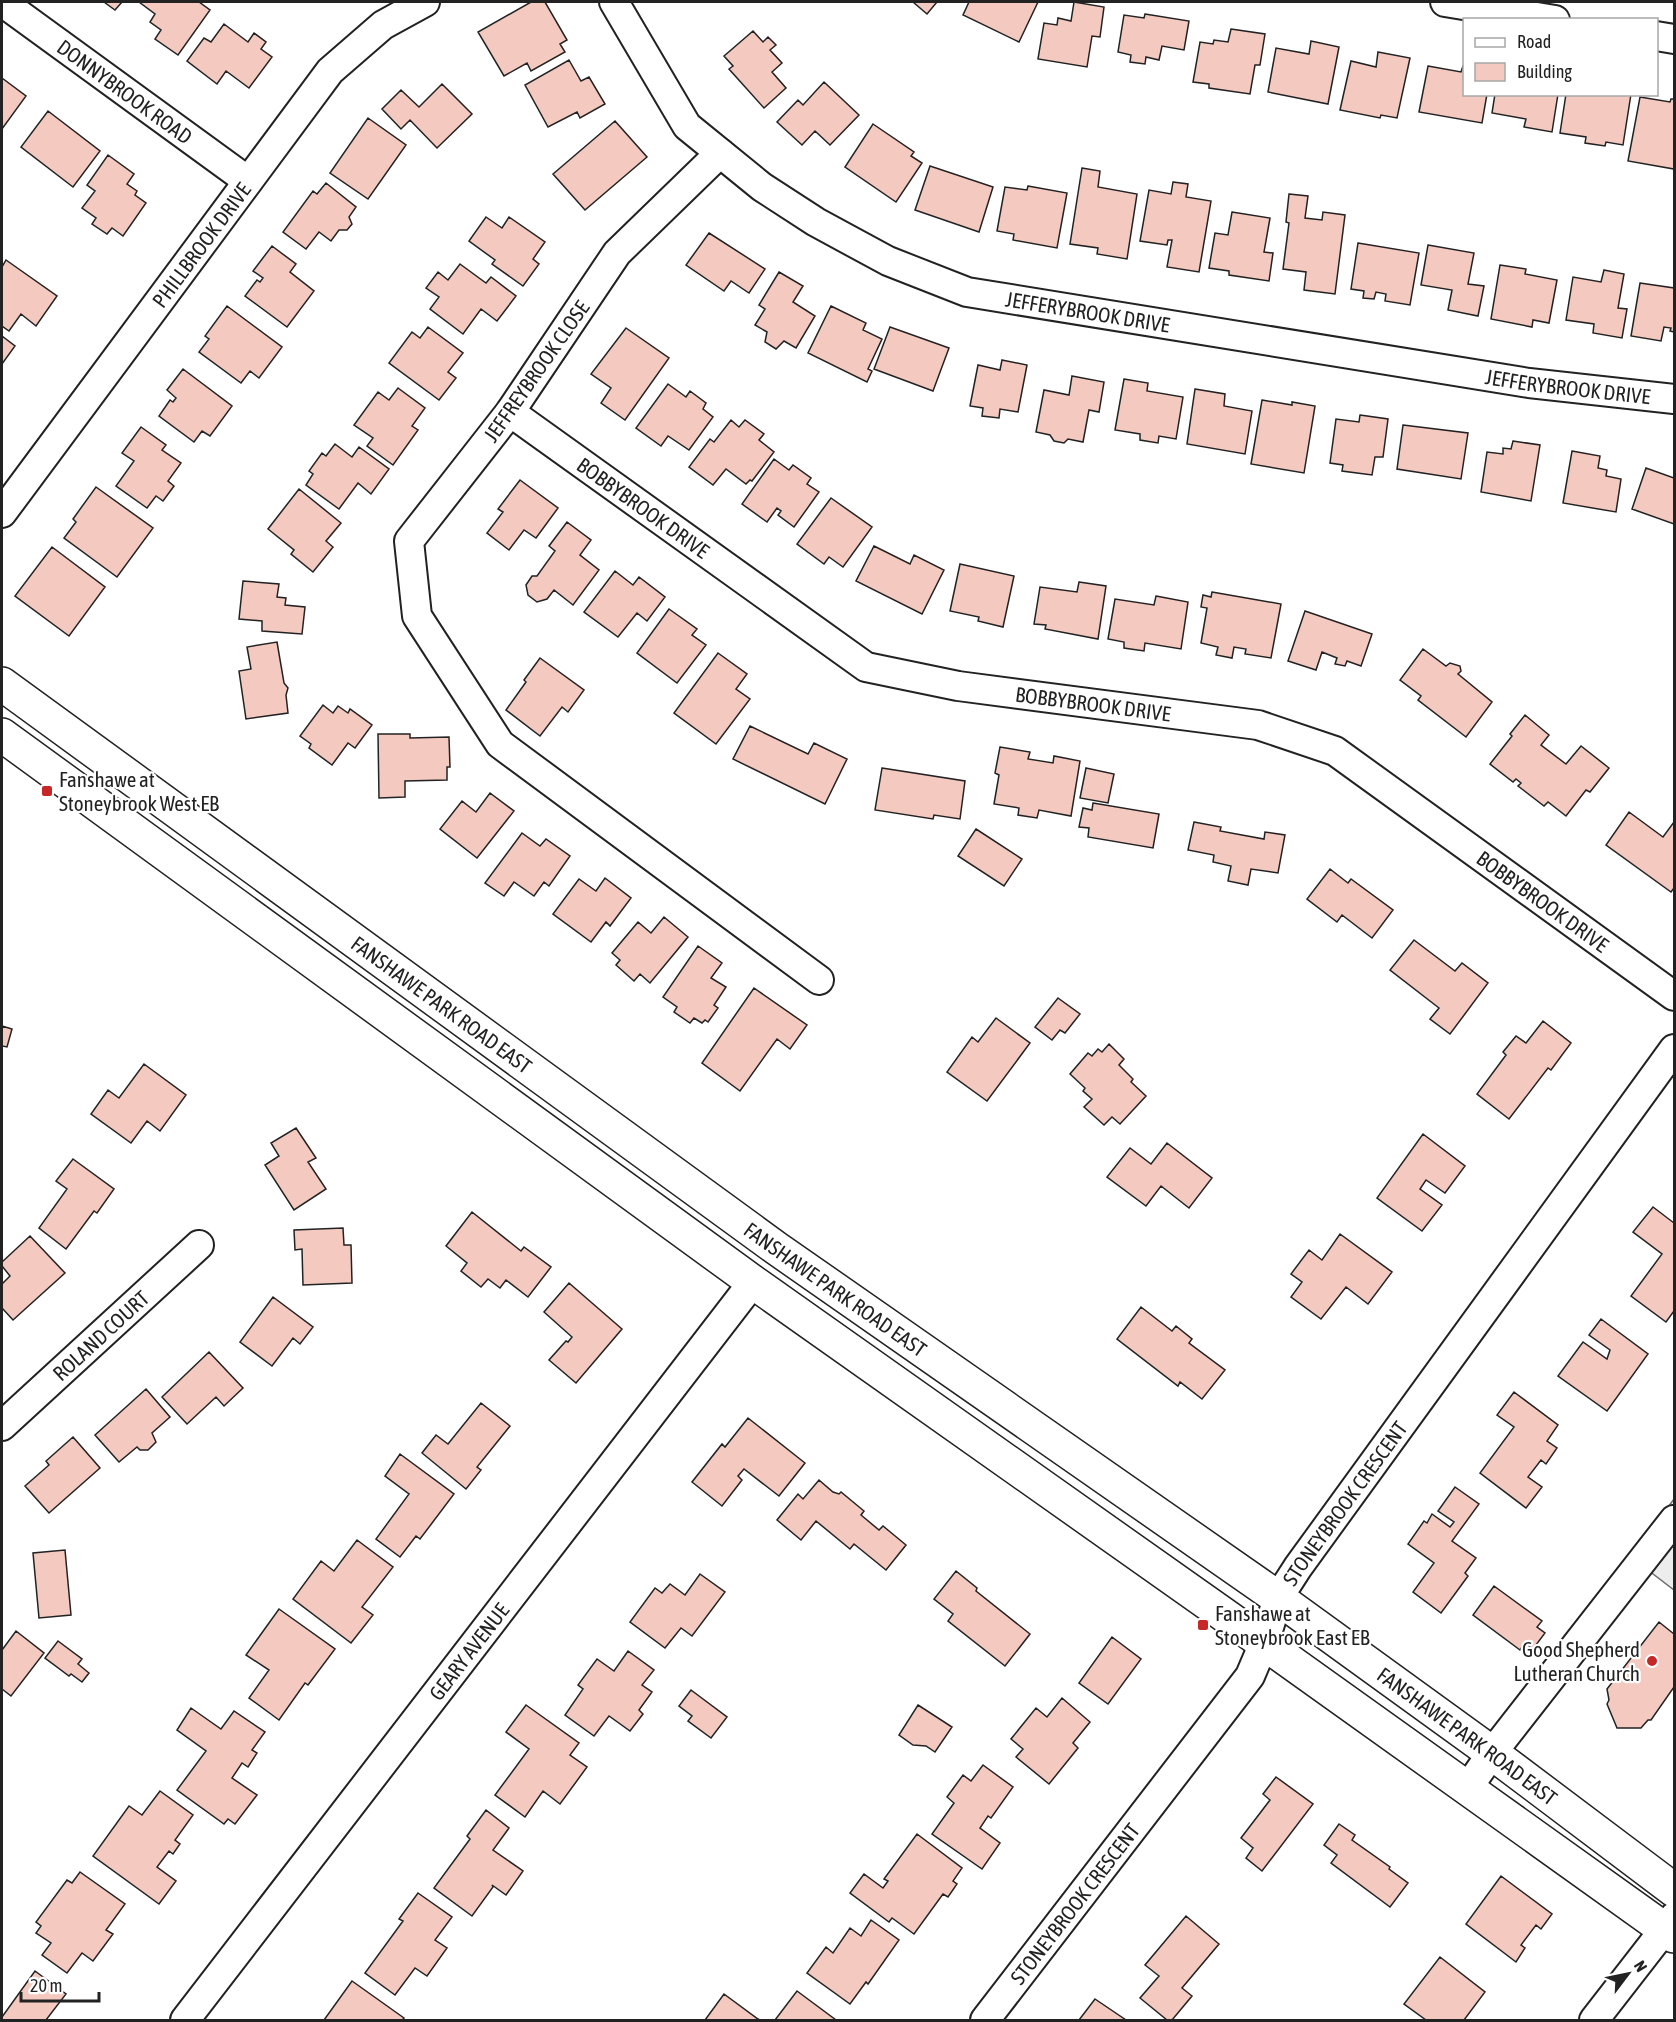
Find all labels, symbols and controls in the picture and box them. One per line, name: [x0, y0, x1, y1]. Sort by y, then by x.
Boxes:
legend: [1463, 18, 1658, 96]
text: Road: [1517, 31, 1551, 52]
street label: DONNYBROOK ROAD: [53, 34, 197, 148]
text: Building: [1517, 61, 1572, 82]
street label: PHILLBROOK DRIVE: [147, 178, 255, 312]
street label: JEFFERYBROOK DRIVE: [1004, 286, 1172, 337]
street label: JEFFREYBROOK CLOSE: [478, 296, 594, 446]
street label: JEFFERYBROOK DRIVE: [1484, 364, 1652, 408]
street label: BOBBYBROOK DRIVE: [573, 452, 714, 563]
street label: BOBBYBROOK DRIVE: [1014, 682, 1172, 726]
place label: Fanshawe at Stoneybrook West EB: [59, 767, 219, 815]
marker: Fanshawe at Stoneybrook West EB: [40, 784, 54, 798]
street label: BOBBYBROOK DRIVE: [1472, 846, 1613, 957]
street label: FANSHAWE PARK ROAD EAST: [347, 931, 536, 1078]
street label: FANSHAWE PARK ROAD EAST: [740, 1217, 931, 1361]
street label: ROLAND COURT: [48, 1285, 154, 1385]
street label: STONEYBROOK CRESCENT: [1277, 1417, 1412, 1590]
street label: GEARY AVENUE: [424, 1598, 513, 1705]
place label: Fanshawe at Stoneybrook East EB: [1215, 1601, 1370, 1649]
marker: Fanshawe at Stoneybrook East EB: [1196, 1618, 1210, 1632]
place label: Good Shepherd Lutheran Church: [1513, 1637, 1640, 1685]
marker: Good Shepherd Lutheran Church: [1645, 1654, 1659, 1668]
street label: FANSHAWE PARK ROAD EAST: [1373, 1662, 1562, 1810]
street label: STONEYBROOK CRESCENT: [1005, 1818, 1144, 1989]
north arrow: [1598, 1944, 1658, 2004]
text: N: [1631, 1957, 1651, 1975]
scale bar: [21, 1965, 99, 2003]
text: 20 m: [30, 1975, 62, 1996]

